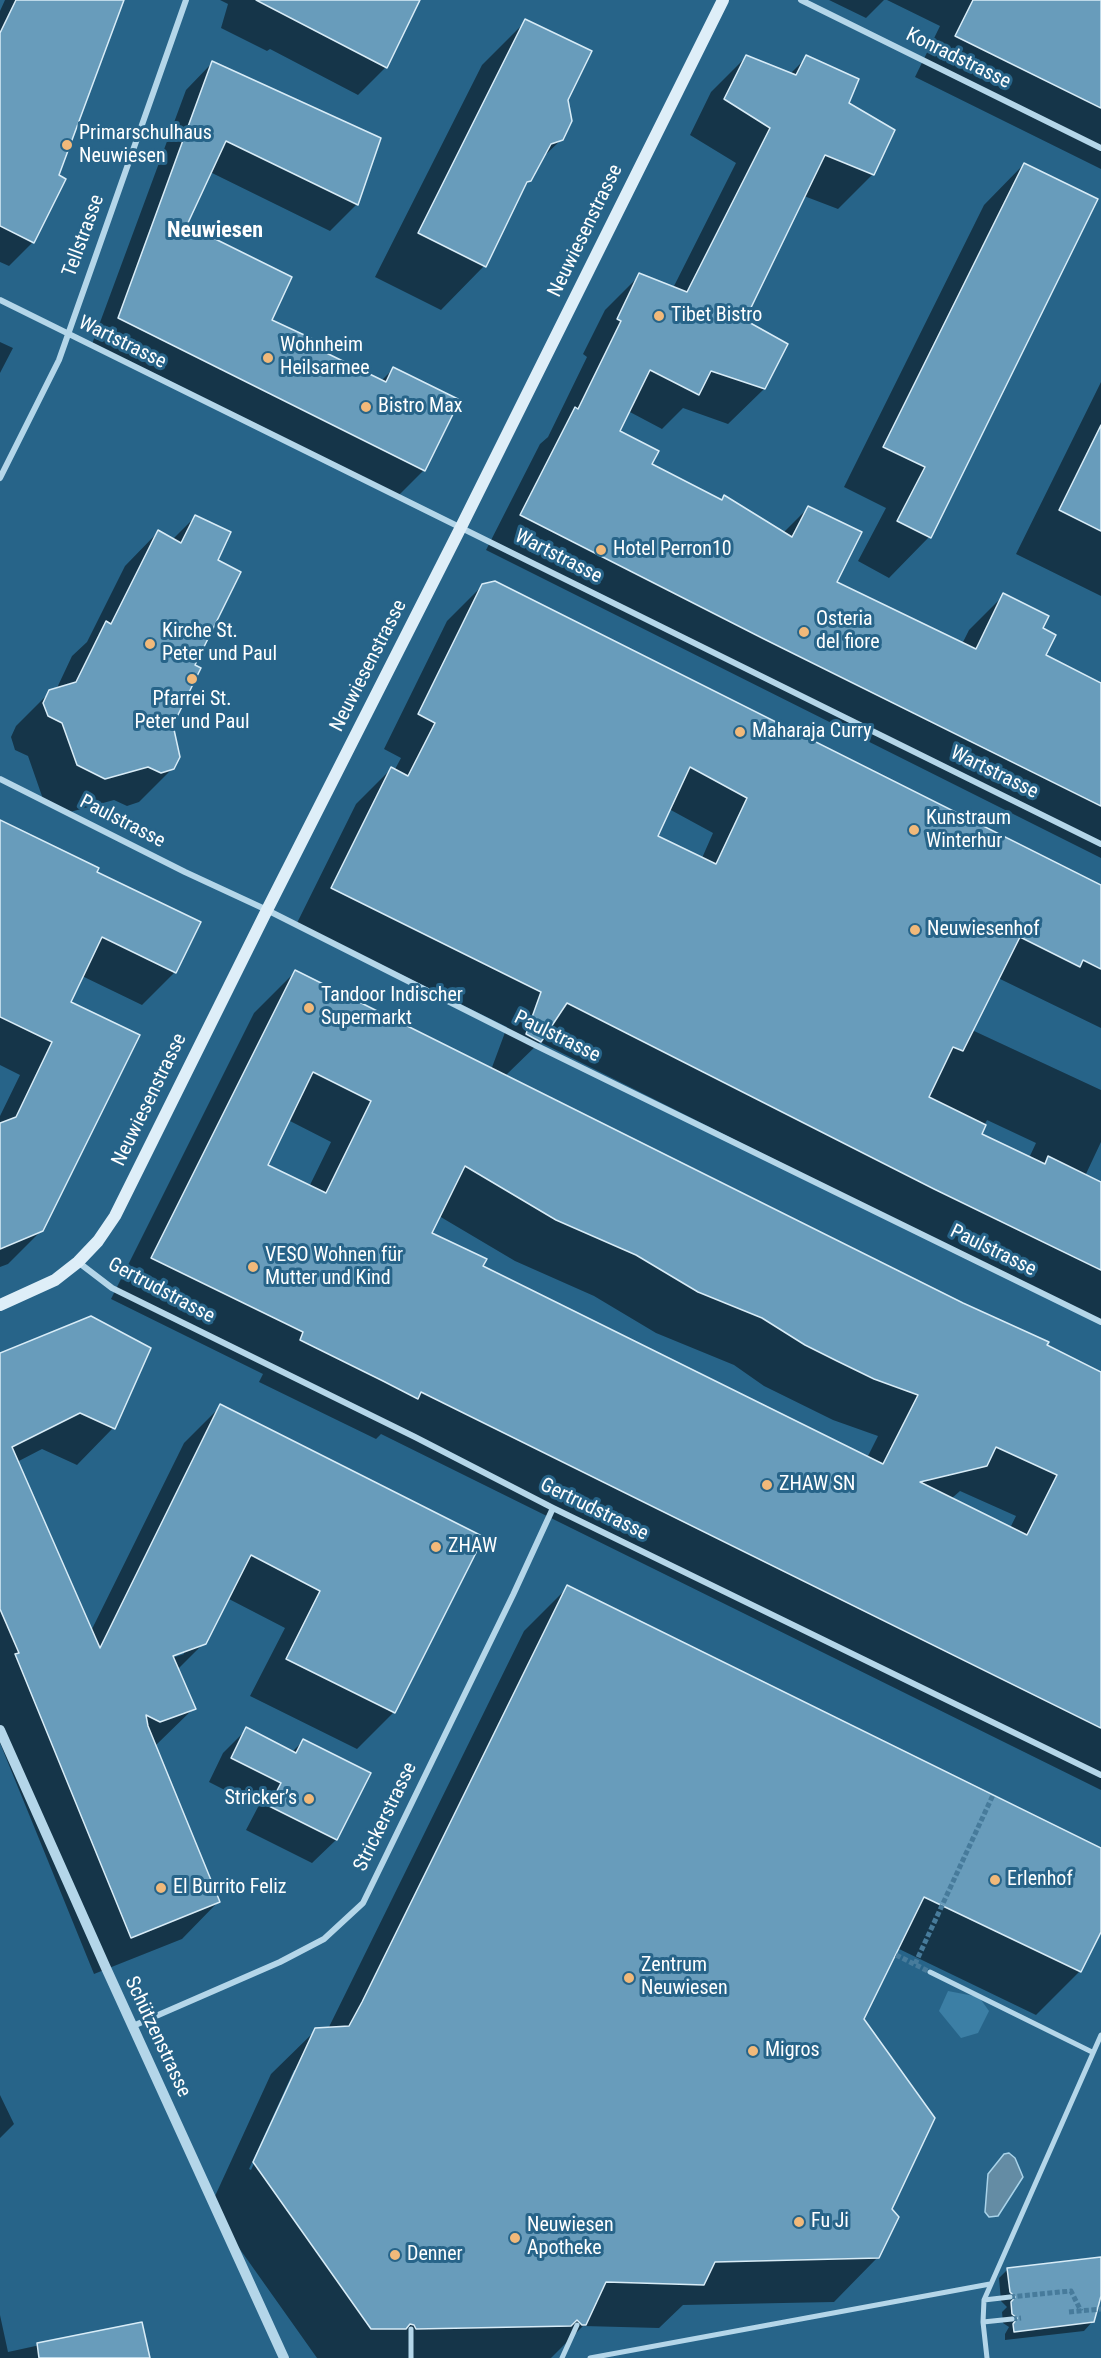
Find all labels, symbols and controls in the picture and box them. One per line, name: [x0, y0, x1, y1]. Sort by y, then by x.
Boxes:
street label: Konradstrasse: [902, 23, 1014, 95]
place label: Primarschulhaus Neuwiesen: [79, 122, 212, 169]
marker: Primarschulhaus Neuwiesen: [60, 138, 74, 152]
street label: Neuwiesenstrasse: [544, 161, 628, 301]
street label: Tellstrasse: [58, 192, 110, 280]
district label: Neuwiesen: [167, 218, 263, 244]
place label: Tibet Bistro: [671, 304, 762, 328]
marker: Tibet Bistro: [652, 309, 666, 323]
street label: Wartstrasse: [74, 311, 170, 375]
place label: Wohnheim Heilsarmee: [280, 334, 370, 381]
marker: Wohnheim Heilsarmee: [261, 351, 275, 365]
place label: Bistro Max: [378, 395, 463, 419]
marker: Bistro Max: [359, 400, 373, 414]
street label: Wartstrasse: [510, 525, 606, 589]
place label: Hotel Perron10: [613, 538, 732, 562]
marker: Hotel Perron10: [594, 543, 608, 557]
street label: Neuwiesenstrasse: [326, 596, 412, 736]
place label: Osteria del fiore: [816, 608, 880, 655]
place label: Kirche St. Peter und Paul: [162, 620, 277, 667]
marker: Osteria del fiore: [797, 625, 811, 639]
marker: Kirche St. Peter und Paul: [143, 637, 157, 651]
marker: Pfarrei St. Peter und Paul: [185, 672, 199, 686]
place label: Pfarrei St. Peter und Paul: [135, 688, 249, 735]
place label: Maharaja Curry: [752, 720, 872, 744]
marker: Maharaja Curry: [733, 725, 747, 739]
street label: Wartstrasse: [946, 741, 1042, 805]
street label: Paulstrasse: [75, 790, 169, 854]
place label: Kunstraum Winterhur: [926, 807, 1011, 854]
marker: Kunstraum Winterhur: [907, 823, 921, 837]
place label: Neuwiesenhof: [927, 918, 1040, 942]
marker: Neuwiesenhof: [908, 923, 922, 937]
place label: Tandoor Indischer Supermarkt: [321, 984, 463, 1031]
marker: Tandoor Indischer Supermarkt: [302, 1001, 316, 1015]
street label: Paulstrasse: [510, 1006, 604, 1068]
street label: Neuwiesenstrasse: [108, 1030, 192, 1170]
street label: Paulstrasse: [946, 1220, 1040, 1282]
place label: VESO Wohnen für Mutter und Kind: [265, 1244, 403, 1291]
street label: Gertrudstrasse: [104, 1253, 218, 1329]
marker: VESO Wohnen für Mutter und Kind: [246, 1260, 260, 1274]
place label: ZHAW SN: [779, 1473, 855, 1497]
street label: Gertrudstrasse: [536, 1474, 652, 1546]
marker: ZHAW SN: [760, 1478, 774, 1492]
place label: ZHAW: [448, 1535, 497, 1559]
marker: ZHAW: [429, 1540, 443, 1554]
street label: Strickerstrasse: [349, 1759, 423, 1875]
place label: Stricker’s: [224, 1787, 297, 1811]
marker: Stricker’s: [302, 1792, 316, 1806]
place label: Erlenhof: [1007, 1868, 1073, 1892]
marker: Erlenhof: [988, 1873, 1002, 1887]
place label: El Burrito Feliz: [173, 1876, 287, 1900]
marker: El Burrito Feliz: [154, 1881, 168, 1895]
place label: Zentrum Neuwiesen: [641, 1954, 728, 2001]
marker: Zentrum Neuwiesen: [622, 1971, 636, 1985]
street label: Schützenstrasse: [119, 1973, 195, 2101]
place label: Migros: [765, 2039, 820, 2063]
marker: Migros: [746, 2044, 760, 2058]
place label: Fu Ji: [811, 2210, 849, 2234]
place label: Neuwiesen Apotheke: [527, 2214, 614, 2261]
marker: Fu Ji: [792, 2215, 806, 2229]
marker: Neuwiesen Apotheke: [508, 2231, 522, 2245]
place label: Denner: [407, 2243, 463, 2267]
marker: Denner: [388, 2248, 402, 2262]

